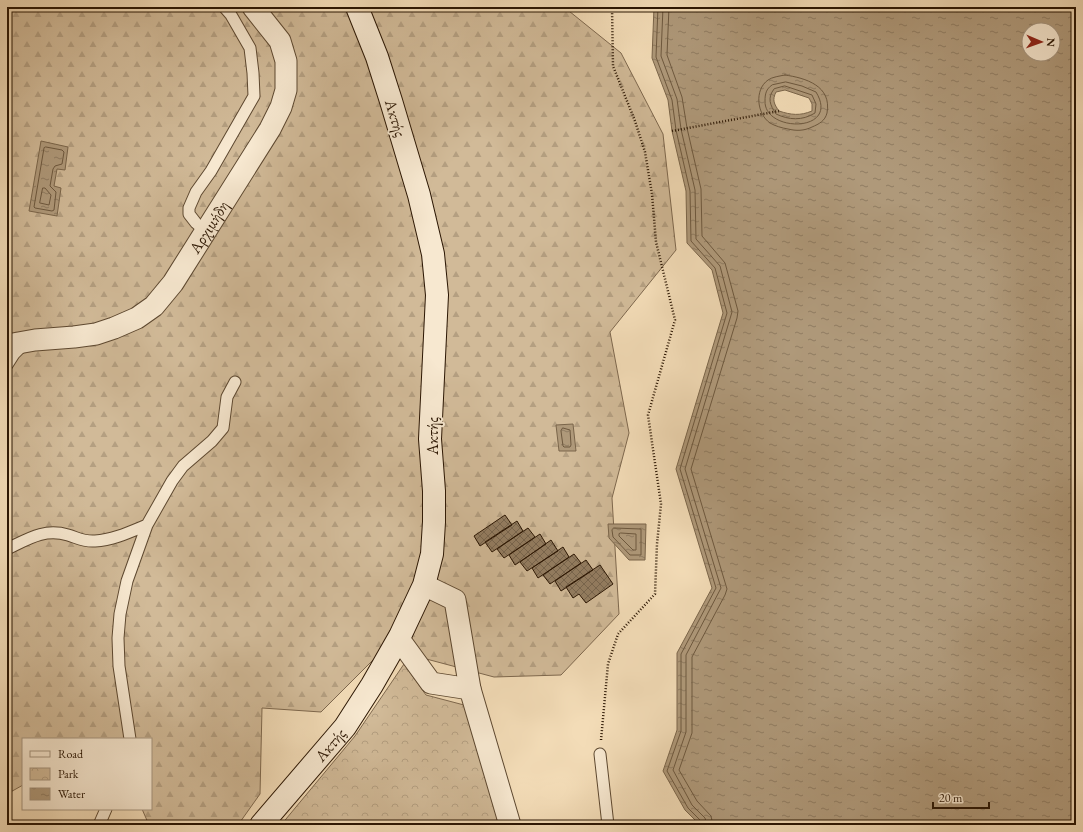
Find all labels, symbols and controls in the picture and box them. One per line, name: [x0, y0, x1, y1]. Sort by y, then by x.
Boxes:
north arrow: [1021, 22, 1061, 62]
text: N: [1044, 38, 1058, 47]
street label: Ακτής: [380, 96, 411, 140]
street label: Αρχιμήδη: [184, 196, 233, 258]
street label: Ακτής: [422, 417, 443, 456]
street label: Ακτής: [309, 723, 351, 767]
legend: [22, 738, 152, 810]
text: Road: [58, 746, 84, 762]
text: Park: [58, 766, 79, 782]
scale bar: [933, 784, 989, 810]
text: Water: [58, 786, 85, 802]
text: 20 m: [939, 790, 963, 806]

